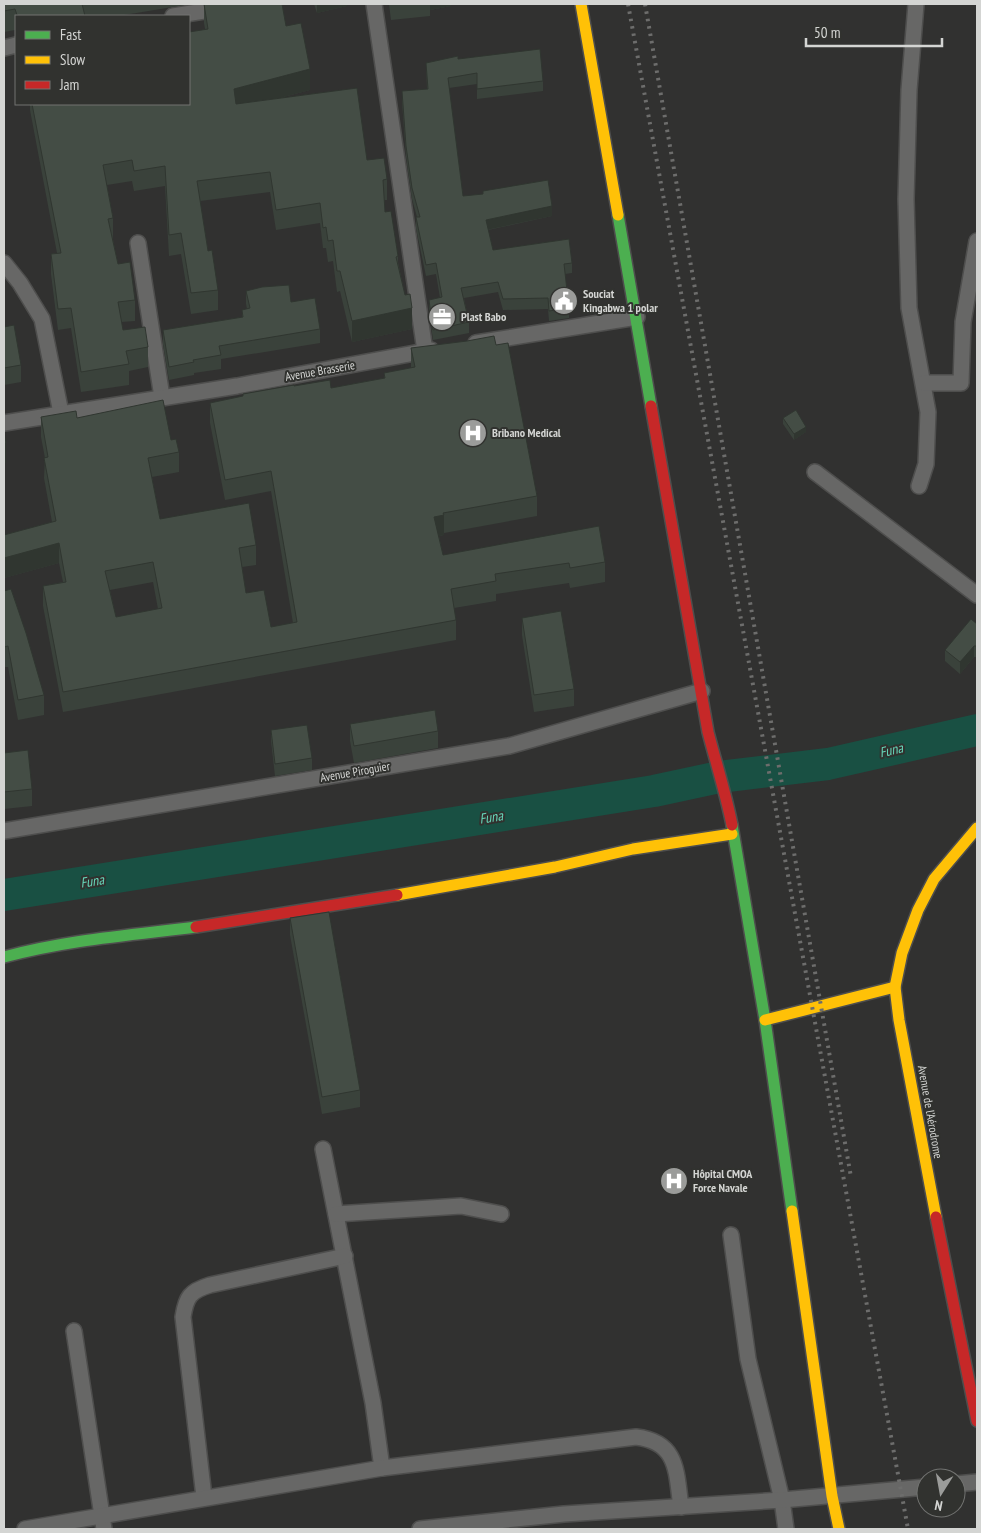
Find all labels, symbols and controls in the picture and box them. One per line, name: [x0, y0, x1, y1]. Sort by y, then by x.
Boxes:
legend: [15, 15, 190, 105]
scale bar: [806, 15, 942, 47]
text: 50 m: [814, 23, 840, 42]
text: Fast: [60, 25, 81, 44]
text: Slow: [60, 50, 85, 69]
text: Jam: [59, 75, 79, 94]
public building icon: Souciat Kingabwa 1 polar: [549, 286, 579, 316]
place label: Souciat Kingabwa 1 polar: [583, 286, 658, 315]
office icon: Plast Babo: [427, 302, 457, 332]
place label: Plast Babo: [461, 309, 507, 324]
street label: Avenue Brasserie: [284, 357, 356, 384]
hospital icon: Bribano Medical: [458, 418, 488, 448]
place label: Bribano Medical: [492, 425, 561, 440]
water label: Funa: [877, 738, 906, 761]
street label: Avenue Piroguier: [319, 758, 392, 785]
water label: Funa: [478, 806, 505, 828]
water label: Funa: [79, 870, 106, 892]
street label: Avenue de l’Aérodrome: [915, 1064, 946, 1160]
hospital icon: Hôpital CMOA Force Navale: [659, 1166, 689, 1196]
place label: Hôpital CMOA Force Navale: [693, 1166, 753, 1195]
north arrow: [916, 1468, 966, 1518]
text: N: [933, 1496, 944, 1515]

